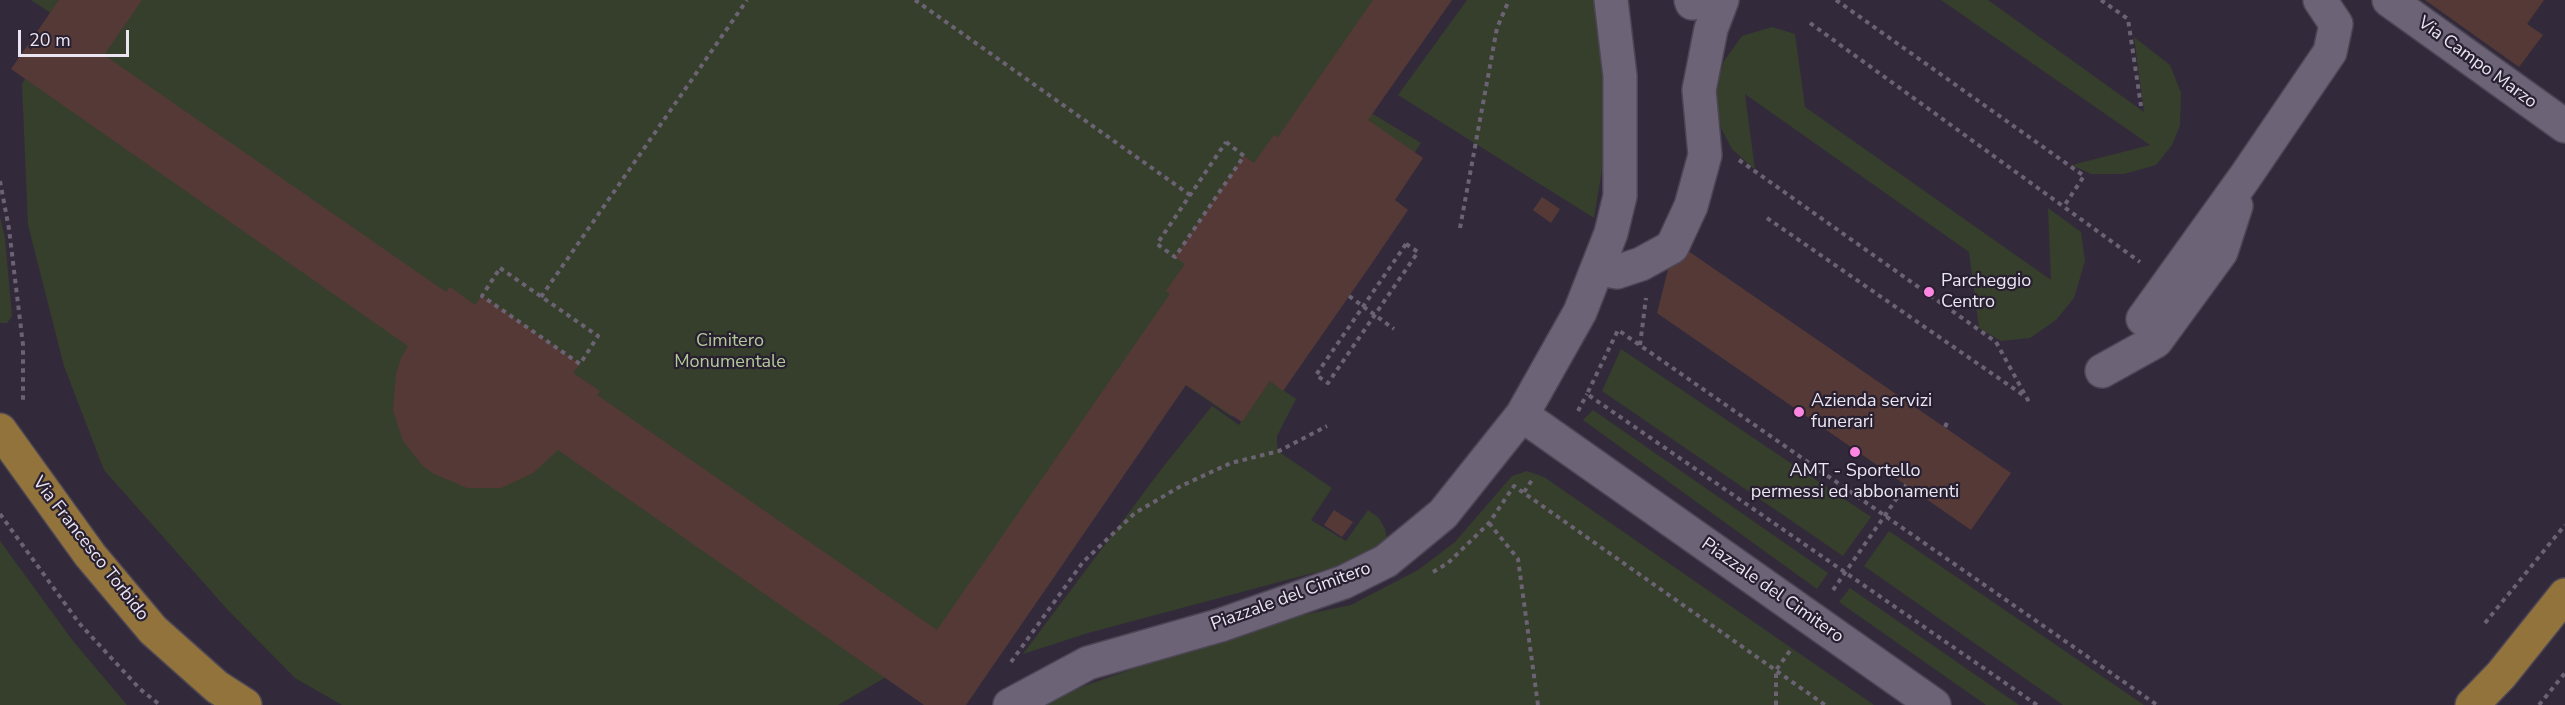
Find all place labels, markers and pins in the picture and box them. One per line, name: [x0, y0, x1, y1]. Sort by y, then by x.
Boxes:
place label: Parcheggio Centro: [1941, 271, 2031, 314]
marker: Parcheggio Centro: [1922, 285, 1936, 299]
place label: Azienda servizi funerari: [1811, 391, 1932, 434]
marker: Azienda servizi funerari: [1792, 405, 1806, 419]
marker: AMT - Sportello permessi ed abbonamenti: [1848, 445, 1862, 459]
place label: AMT - Sportello permessi ed abbonamenti: [1751, 461, 1959, 504]

